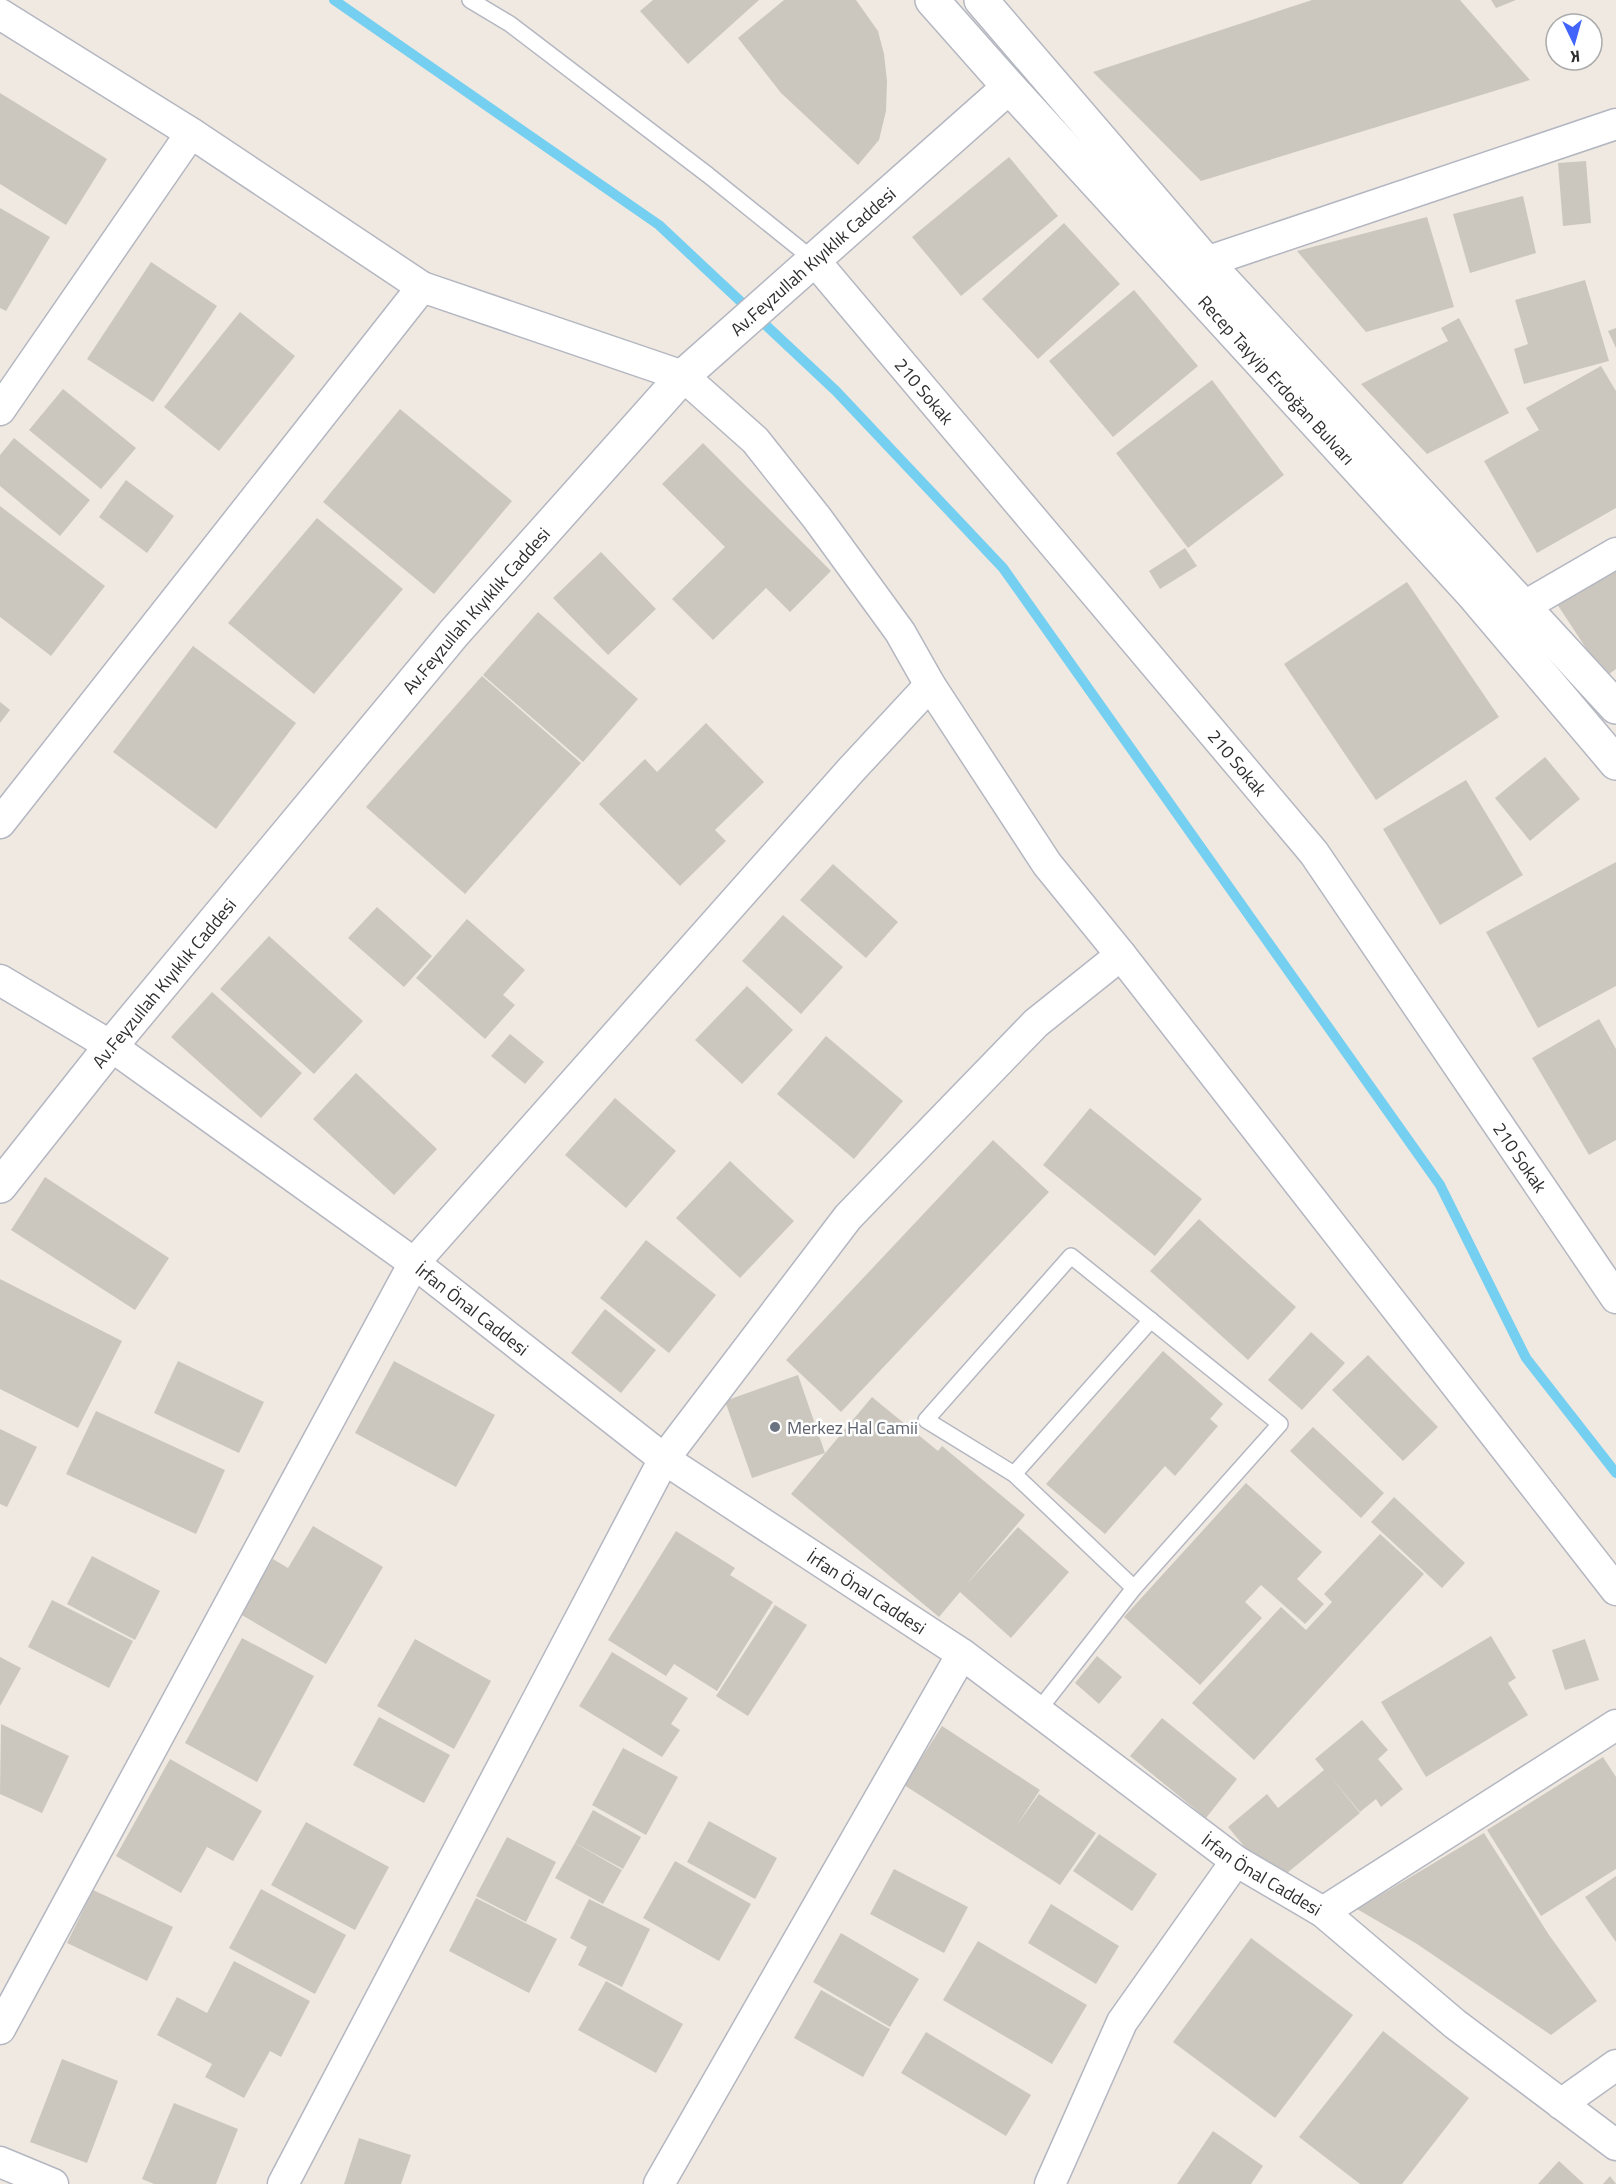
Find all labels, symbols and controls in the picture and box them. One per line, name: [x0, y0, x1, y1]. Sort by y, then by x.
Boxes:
north arrow: [1544, 12, 1604, 72]
text: K: [1569, 45, 1581, 69]
street label: Av.Feyzullah Kıyıklık Caddesi: [724, 180, 901, 342]
street label: Recep Tayyip Erdoğan Bulvarı: [1192, 289, 1362, 471]
street label: 210 Sokak: [889, 352, 961, 430]
street label: Av.Feyzullah Kıyıklık Caddesi: [396, 521, 556, 700]
street label: 210 Sokak: [1202, 723, 1274, 802]
street label: Av.Feyzullah Kıyıklık Caddesi: [85, 892, 242, 1073]
street label: 210 Sokak: [1487, 1117, 1554, 1198]
street label: İrfan Önal Caddesi: [410, 1256, 535, 1362]
place label: Merkez Hal Camii: [787, 1414, 918, 1441]
marker: Merkez Hal Camii: [768, 1420, 782, 1434]
street label: İrfan Önal Caddesi: [802, 1543, 932, 1641]
street label: İrfan Önal Caddesi: [1196, 1826, 1327, 1922]

